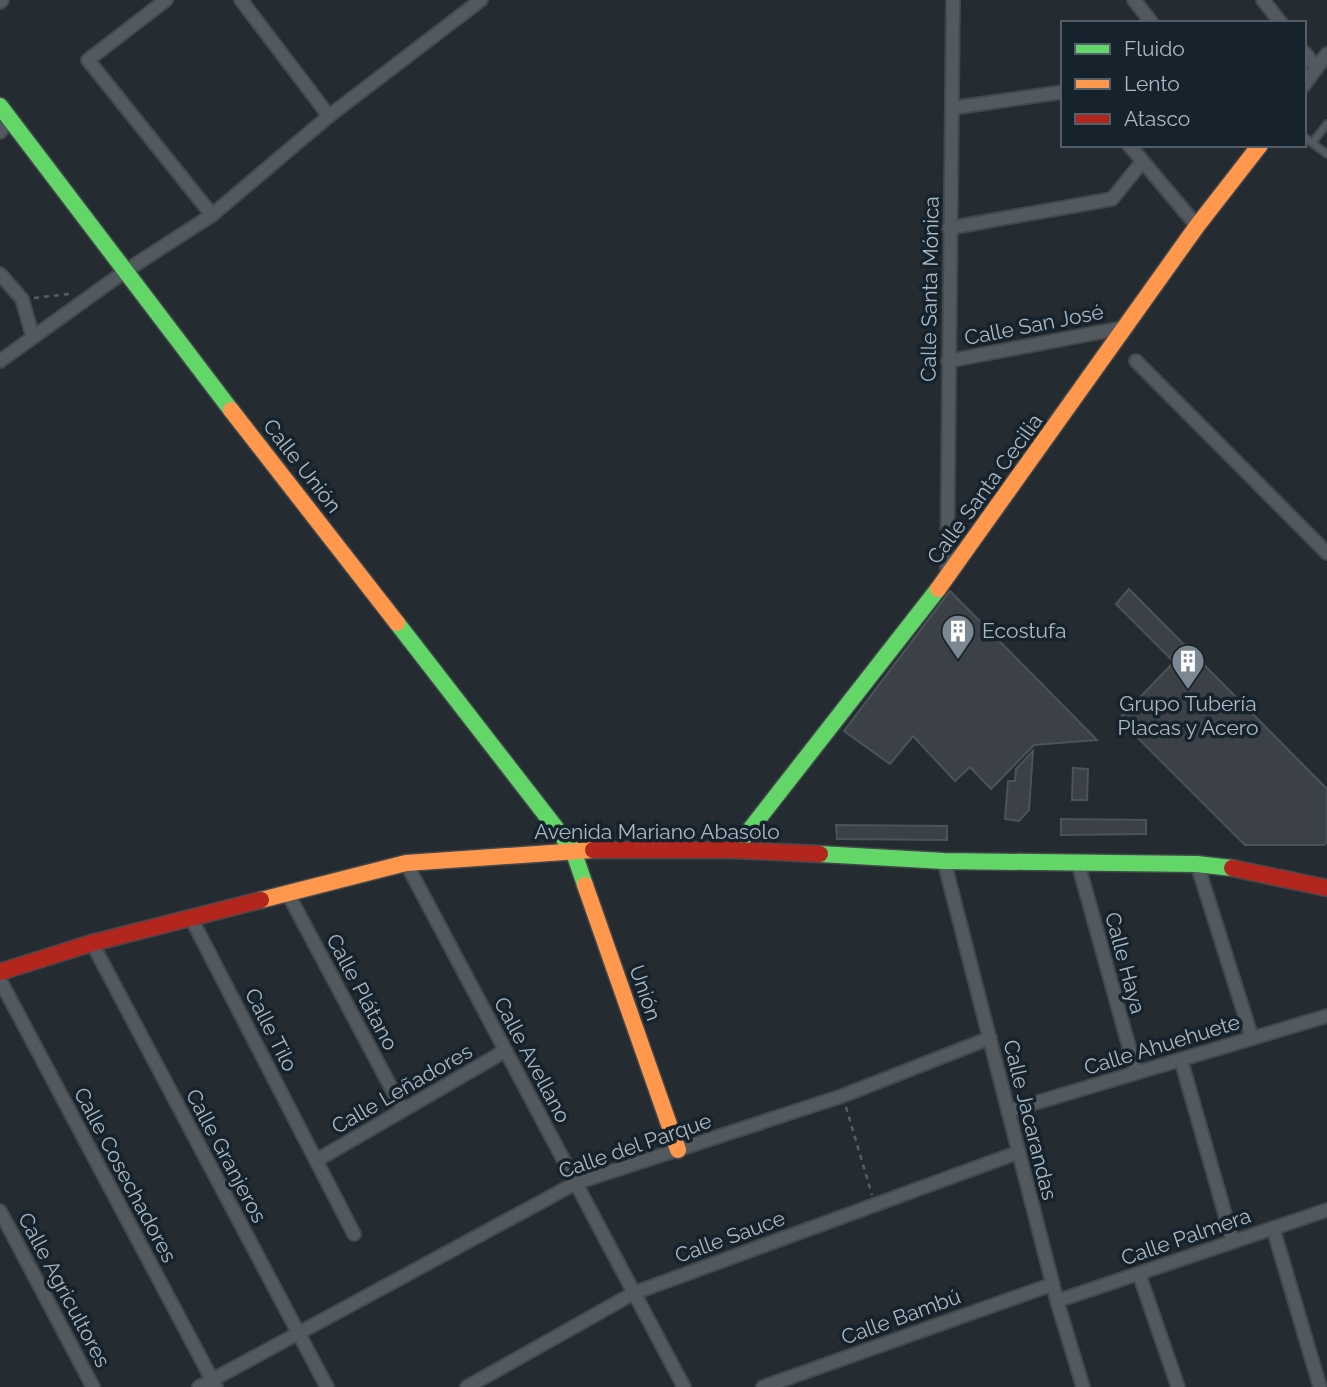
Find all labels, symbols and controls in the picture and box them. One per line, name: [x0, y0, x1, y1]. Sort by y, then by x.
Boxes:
legend: [1061, 21, 1306, 147]
text: Fluido: [1124, 36, 1185, 61]
text: Lento: [1124, 71, 1180, 96]
text: Atasco: [1124, 106, 1190, 131]
street label: Calle Santa Mónica: [915, 196, 944, 382]
street label: Calle San José: [962, 299, 1106, 350]
street label: Calle Santa Cecilia: [922, 409, 1048, 569]
street label: Calle Unión: [258, 414, 347, 518]
building icon: Ecostufa: [939, 612, 977, 661]
place label: Ecostufa: [982, 618, 1066, 643]
building icon: Grupo Tubería Placas y Acero: [1169, 642, 1207, 691]
place label: Grupo Tubería Placas y Acero: [1118, 691, 1258, 740]
street label: Avenida Mariano Abasolo: [534, 819, 780, 844]
street label: Calle Haya: [1100, 909, 1151, 1016]
street label: Calle Plátano: [321, 929, 404, 1054]
street label: Unión: [624, 962, 667, 1024]
street label: Calle Tilo: [240, 984, 303, 1076]
street label: Calle Avellano: [489, 993, 576, 1127]
street label: Calle Ahuehuete: [1081, 1009, 1243, 1080]
street label: Calle Jacarandas: [998, 1037, 1063, 1203]
street label: Calle Leñadores: [327, 1038, 476, 1139]
street label: Calle Cosechadores: [69, 1083, 182, 1267]
street label: Calle Granjeros: [181, 1085, 272, 1227]
street label: Calle del Parque: [555, 1108, 715, 1183]
street label: Calle Palmera: [1118, 1203, 1254, 1270]
street label: Calle Sauce: [671, 1205, 788, 1268]
street label: Calle Agricultores: [13, 1208, 116, 1371]
street label: Calle Bambú: [838, 1283, 964, 1350]

